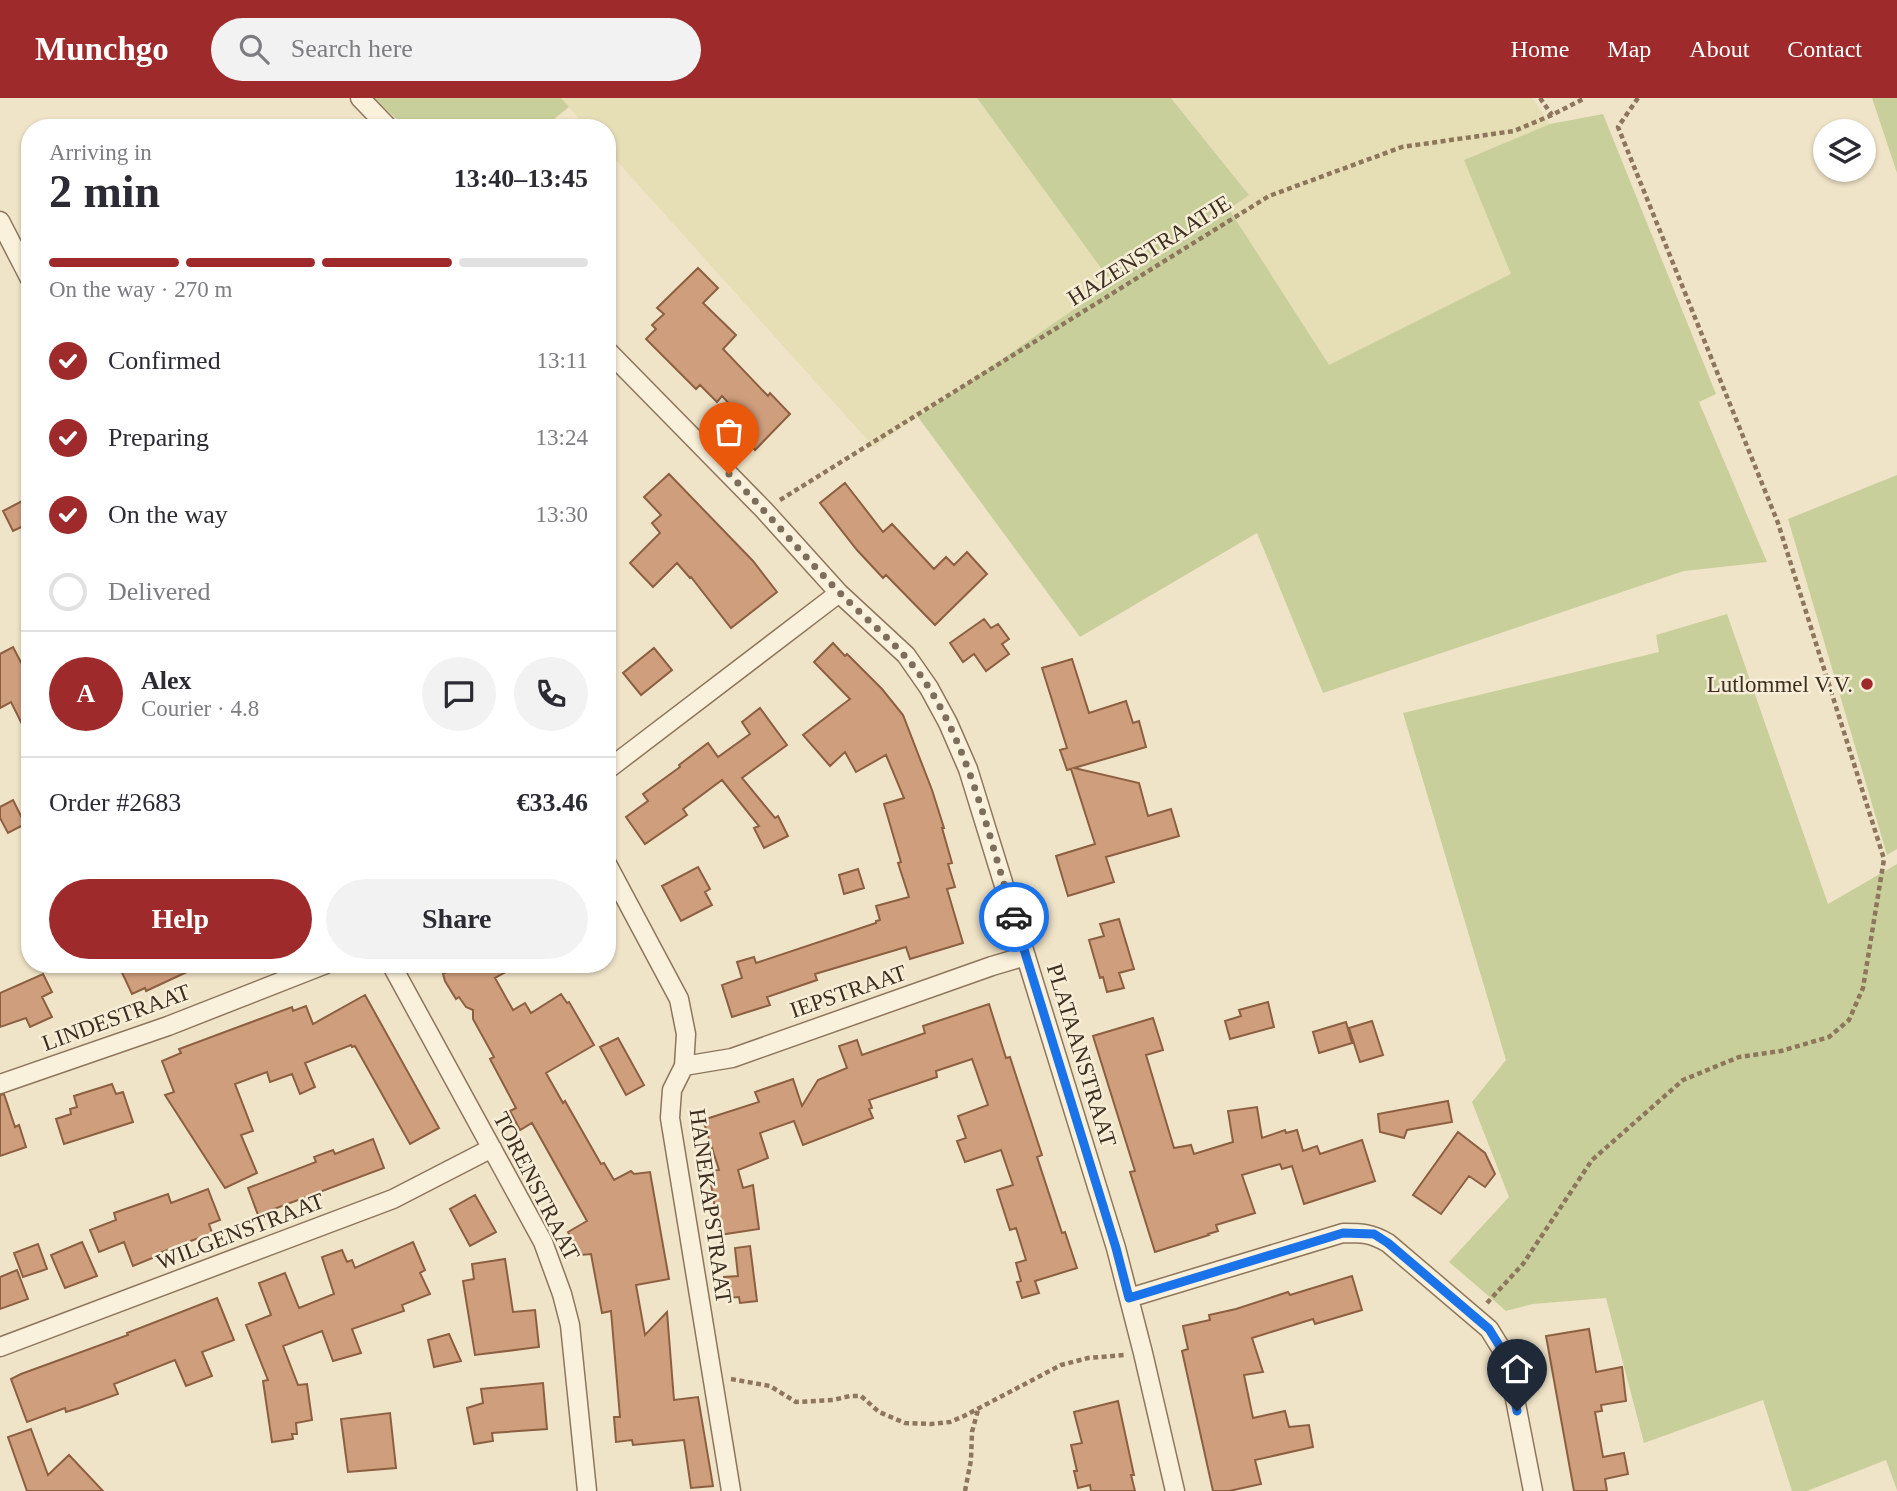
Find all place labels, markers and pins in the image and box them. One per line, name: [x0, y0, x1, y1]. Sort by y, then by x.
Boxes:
pin: [699, 402, 759, 474]
place label: Lutlommel V.V.: [1707, 672, 1853, 697]
marker: Lutlommel V.V.: [1859, 676, 1875, 692]
pin: [1487, 1339, 1547, 1411]

